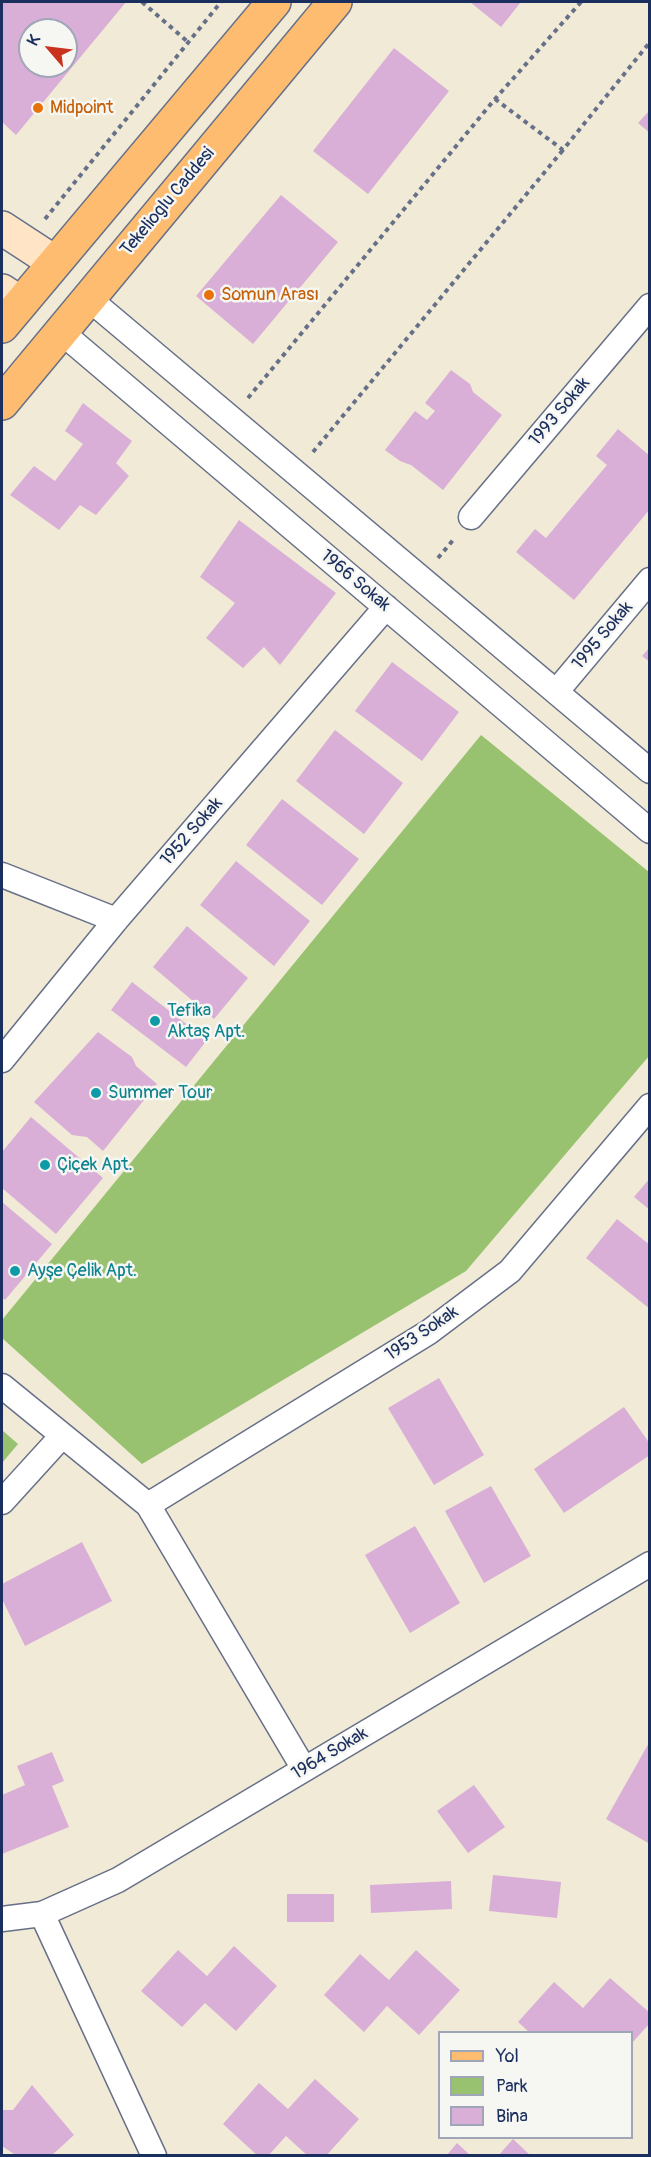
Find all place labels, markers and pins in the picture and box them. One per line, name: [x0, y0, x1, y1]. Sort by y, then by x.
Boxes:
place label: Midpoint: [50, 97, 113, 119]
marker: Midpoint: [31, 101, 45, 115]
place label: Somun Arası: [221, 284, 319, 306]
marker: Somun Arası: [202, 288, 216, 302]
place label: Tefika Aktaş Apt.: [167, 1000, 245, 1042]
marker: Tefika Aktaş Apt.: [148, 1014, 162, 1028]
place label: Summer Tour: [108, 1082, 213, 1104]
marker: Summer Tour: [89, 1086, 103, 1100]
place label: Çiçek Apt.: [57, 1154, 132, 1176]
marker: Çiçek Apt.: [38, 1158, 52, 1172]
place label: Ayşe Çelik Apt.: [27, 1260, 137, 1282]
marker: Ayşe Çelik Apt.: [8, 1264, 22, 1278]

